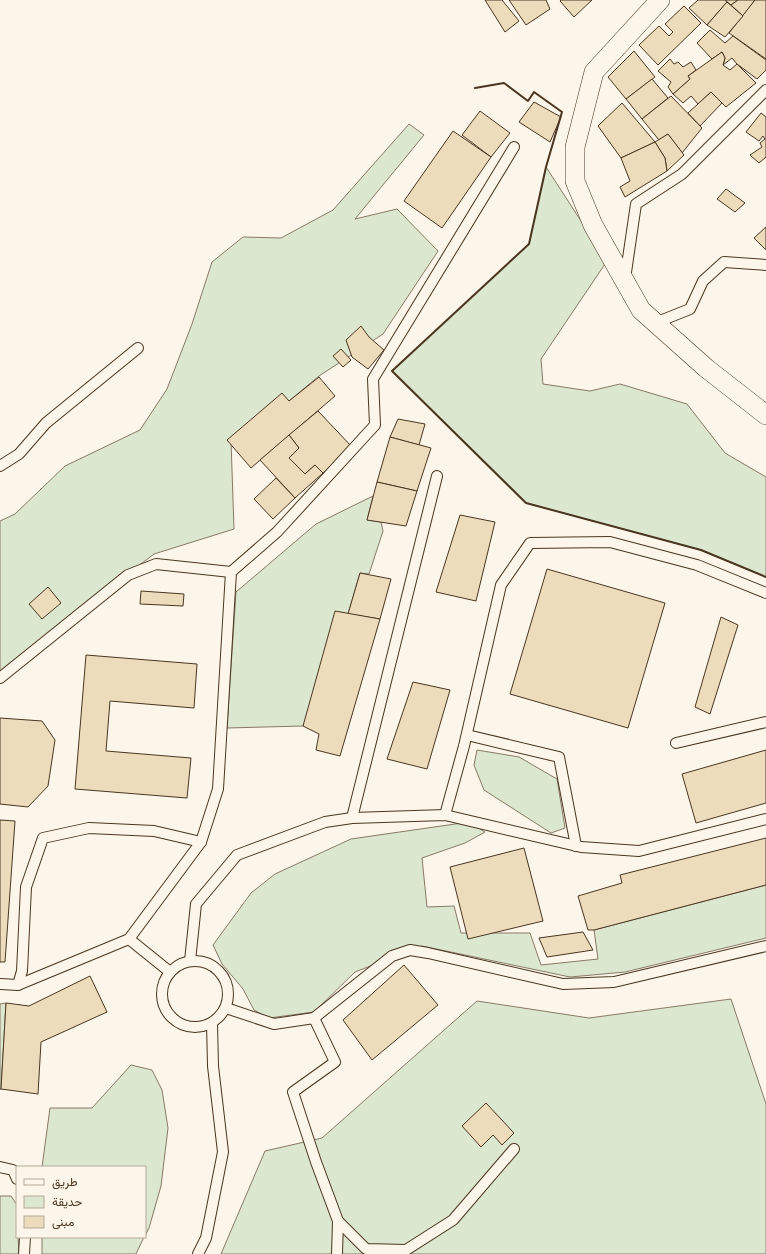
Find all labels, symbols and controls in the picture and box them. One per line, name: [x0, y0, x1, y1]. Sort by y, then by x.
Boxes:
legend: [16, 1166, 146, 1238]
text: طريق: [52, 1175, 78, 1190]
text: حديقة: [52, 1195, 82, 1209]
text: مبنى: [52, 1215, 74, 1230]

